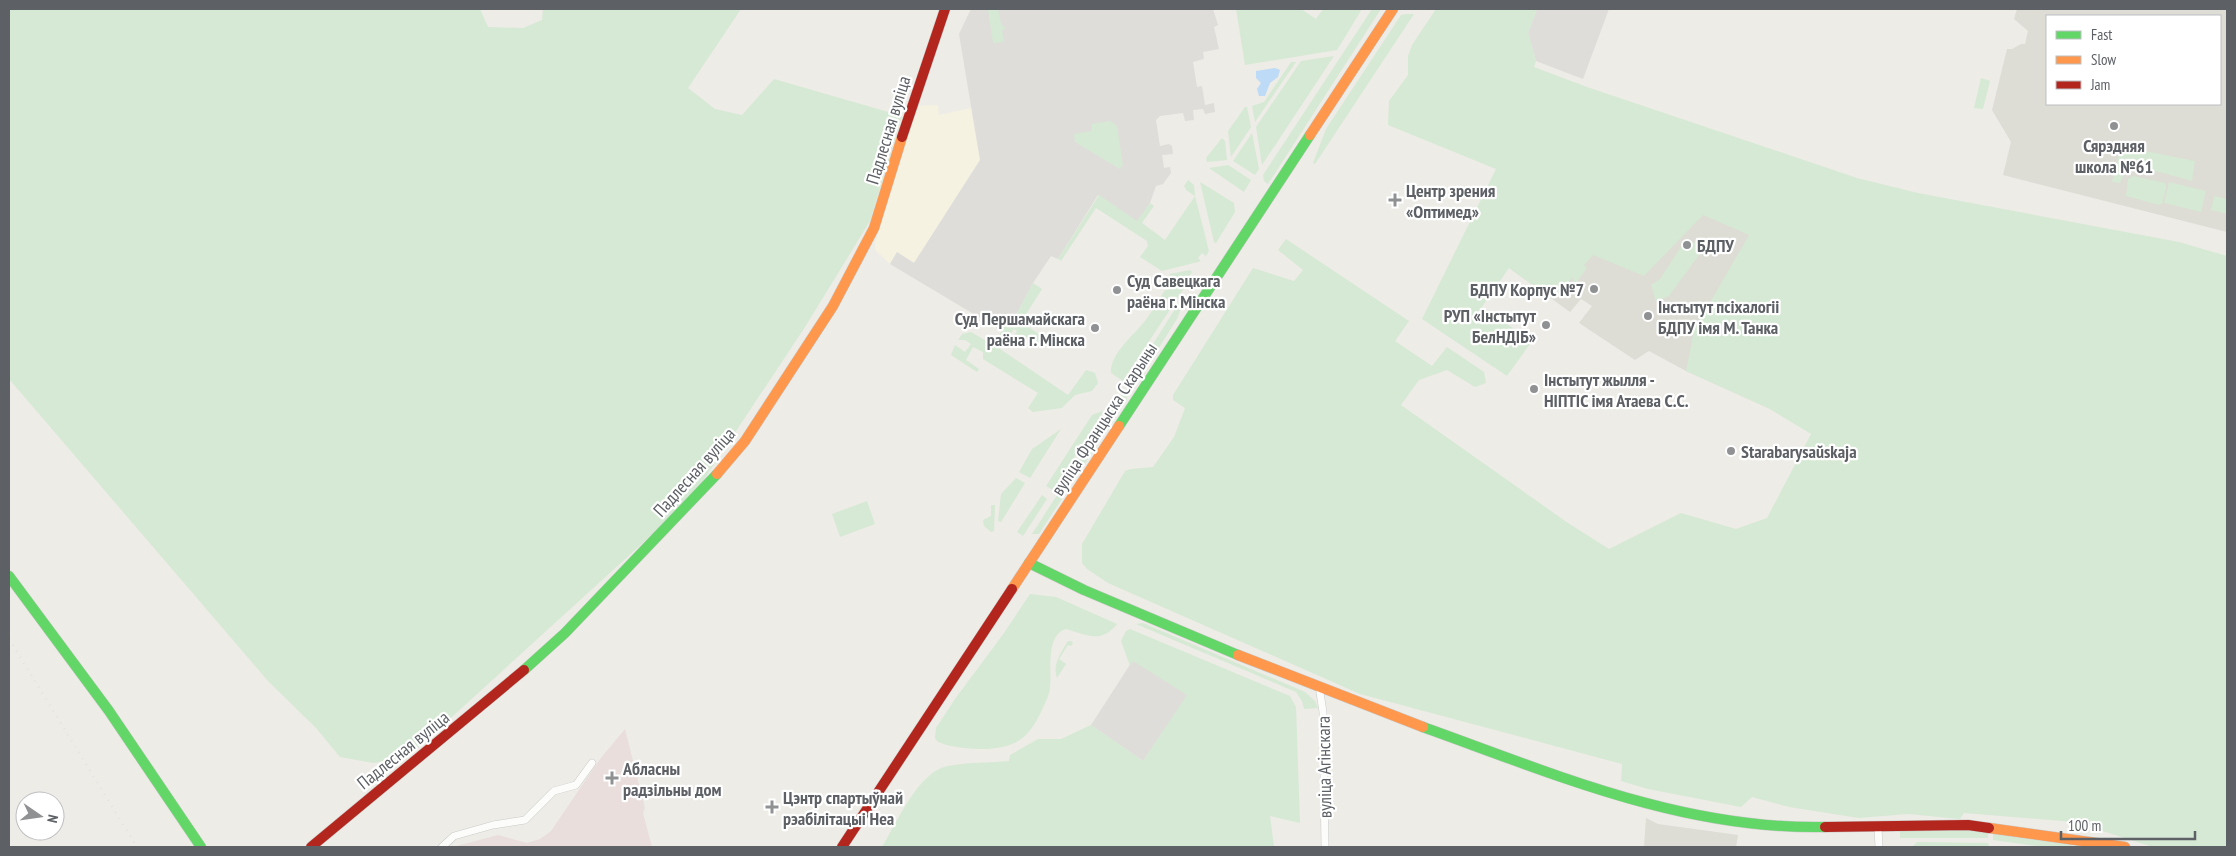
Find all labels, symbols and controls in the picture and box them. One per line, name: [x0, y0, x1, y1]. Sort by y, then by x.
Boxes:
legend: [2046, 15, 2221, 105]
text: Fast: [2091, 25, 2112, 44]
text: Slow: [2091, 50, 2116, 69]
street label: Падлесная вуліца: [861, 73, 915, 187]
text: Jam: [2090, 75, 2110, 94]
marker: Сярэдняя школа №61: [2108, 120, 2120, 132]
place label: Сярэдняя школа №61: [2075, 134, 2153, 178]
place label: Центр зрения «Оптимед»: [1406, 179, 1495, 223]
marker: Центр зрения «Оптимед»: [1388, 193, 1402, 207]
place label: БДПУ: [1697, 234, 1734, 257]
marker: БДПУ: [1681, 239, 1693, 251]
place label: Суд Савецкага раёна г. Мінска: [1127, 269, 1225, 313]
place label: БДПУ Корпус №7: [1470, 278, 1584, 301]
marker: БДПУ Корпус №7: [1588, 283, 1600, 295]
marker: Суд Савецкага раёна г. Мінска: [1111, 284, 1123, 296]
place label: Інстытут псіхалогіі БДПУ імя М. Танка: [1658, 295, 1779, 339]
place label: РУП «Інстытут БелНДІБ»: [1444, 304, 1537, 348]
place label: Суд Першамайскага раёна г. Мінска: [955, 307, 1085, 351]
marker: Інстытут псіхалогіі БДПУ імя М. Танка: [1642, 310, 1654, 322]
marker: РУП «Інстытут БелНДІБ»: [1540, 319, 1552, 331]
marker: Суд Першамайскага раёна г. Мінска: [1089, 322, 1101, 334]
street label: вуліца Францыска Скарыны: [1046, 338, 1162, 500]
place label: Інстытут жылля - НІПТІС імя Атаева С.С.: [1544, 368, 1689, 412]
marker: Інстытут жылля - НІПТІС імя Атаева С.С.: [1528, 383, 1540, 395]
street label: Падлесная вуліца: [648, 423, 740, 521]
place label: Starabarysaŭskaja: [1741, 440, 1857, 463]
marker: Starabarysaŭskaja: [1725, 445, 1737, 457]
street label: Падлесная вуліца: [352, 706, 454, 794]
street label: вуліца Агінскага: [1312, 716, 1336, 818]
place label: Абласны радзільны дом: [622, 757, 722, 801]
marker: Абласны радзільны дом: [605, 771, 619, 785]
place label: Цэнтр спартыўнай рэабілітацыі Неа: [783, 786, 903, 830]
north arrow: [15, 791, 65, 841]
marker: Цэнтр спартыўнай рэабілітацыі Неа: [765, 800, 779, 814]
scale bar: [2061, 808, 2195, 840]
text: N: [43, 813, 62, 825]
text: 100 m: [2068, 816, 2101, 835]

